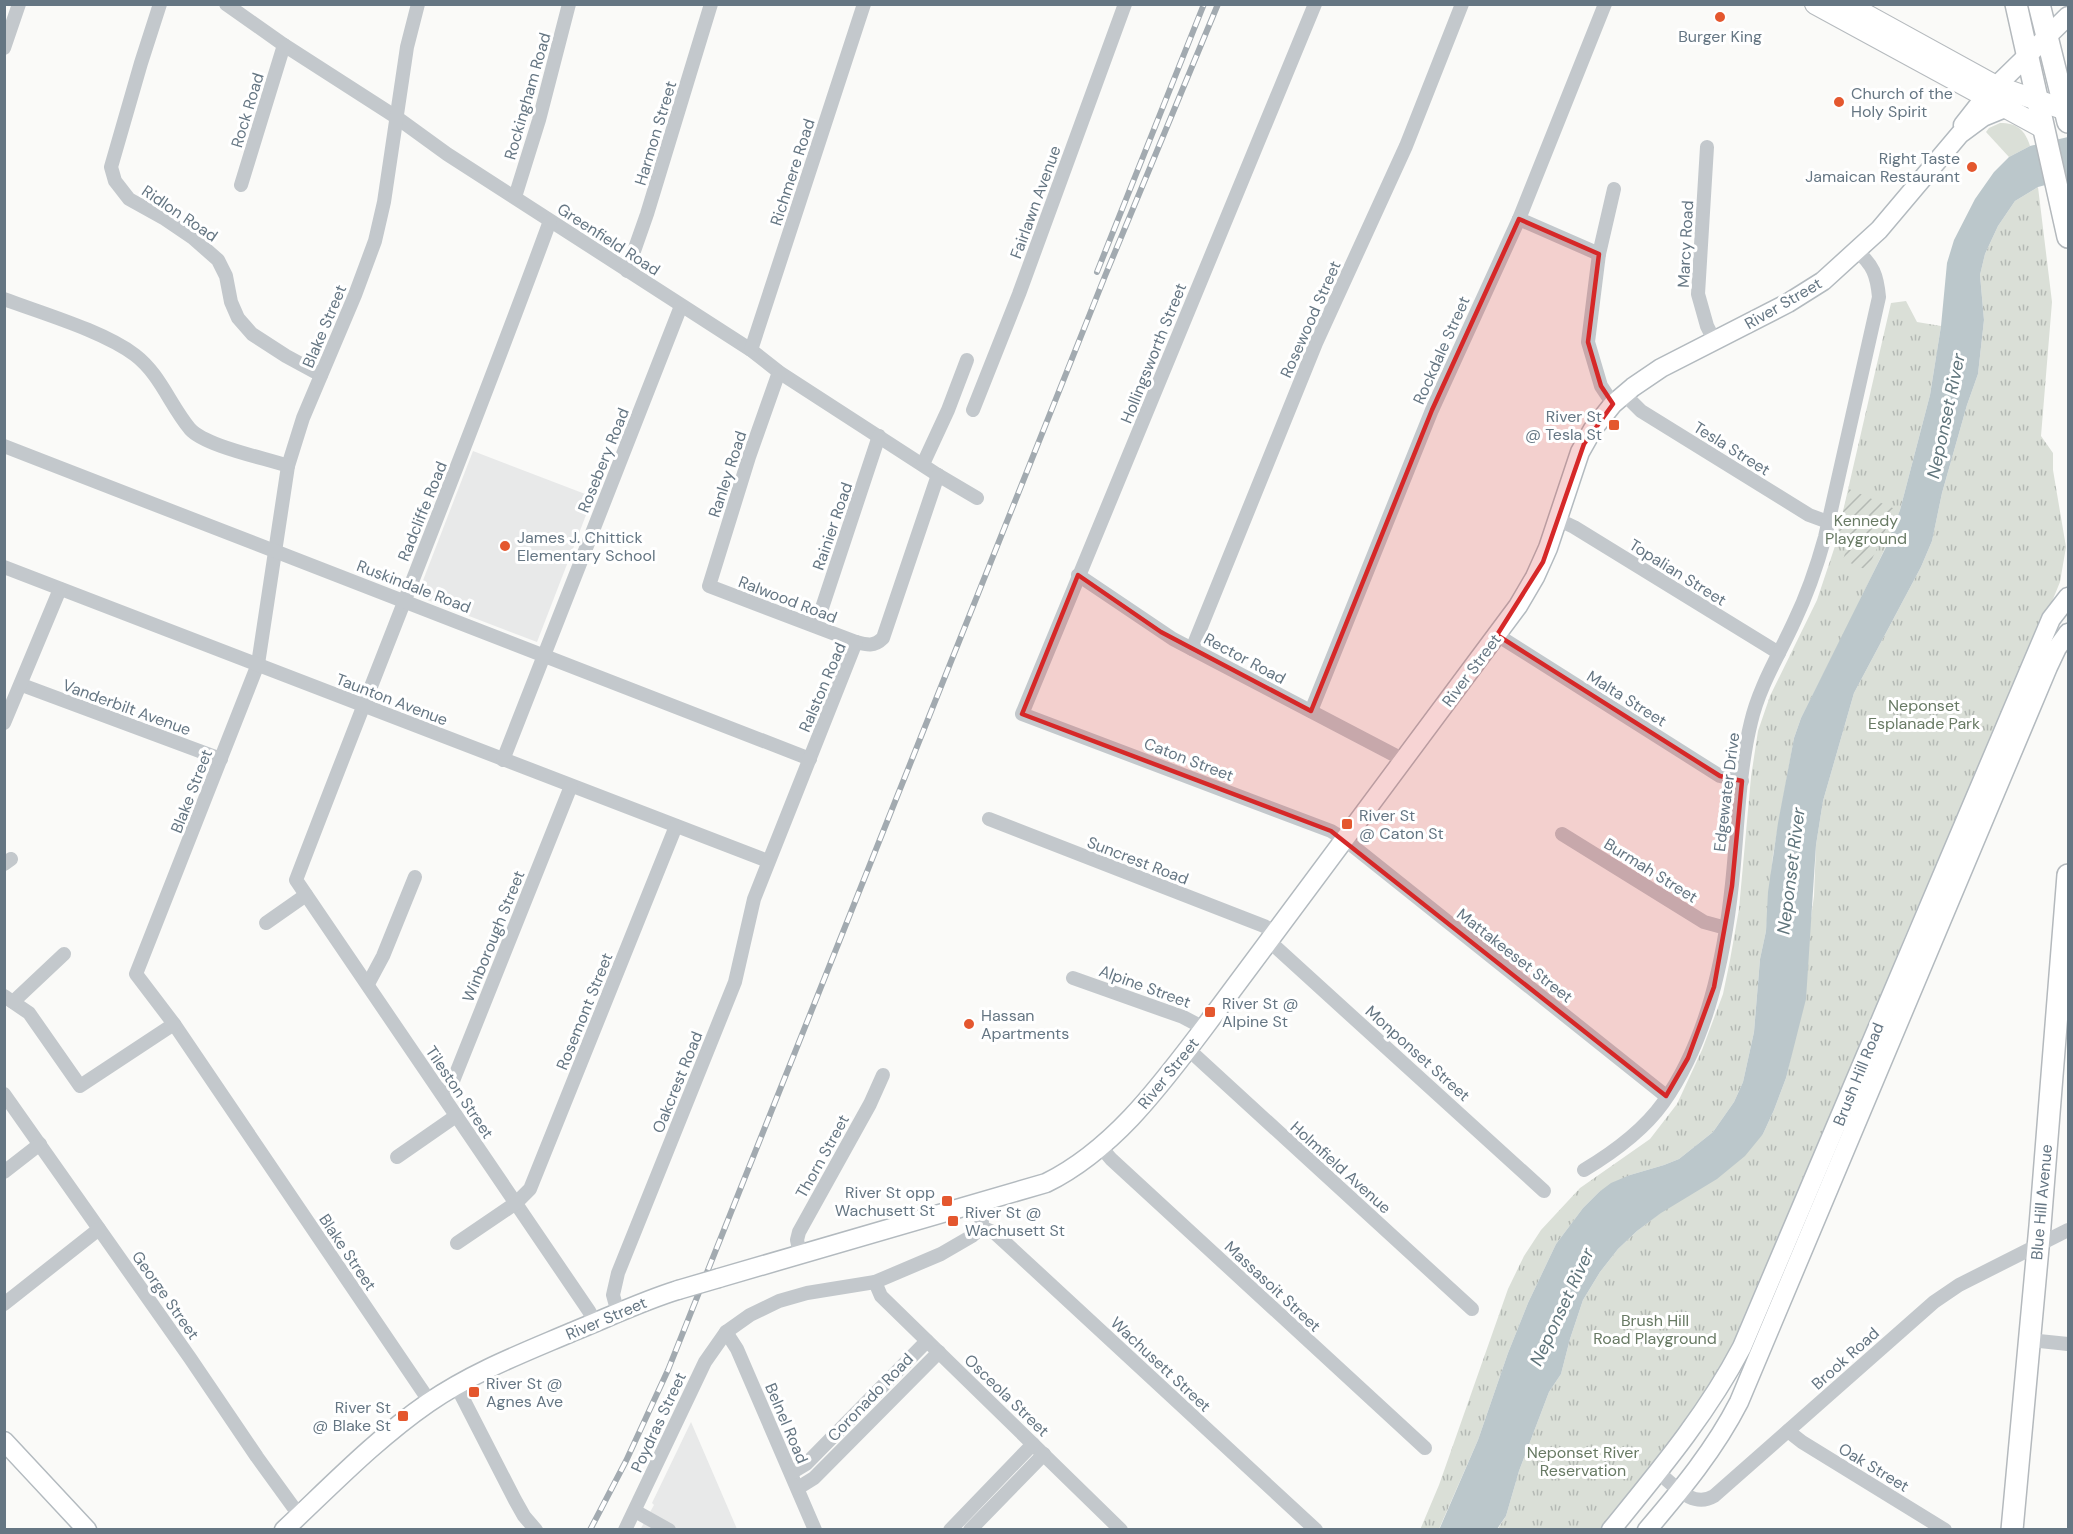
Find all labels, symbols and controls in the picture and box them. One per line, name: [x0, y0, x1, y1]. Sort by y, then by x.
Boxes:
marker: Burger King: [1713, 10, 1727, 24]
place label: Burger King: [1678, 26, 1762, 47]
street label: Rockingham Road: [499, 30, 556, 162]
street label: Rock Road: [226, 70, 269, 150]
street label: Harmon Street: [630, 78, 681, 188]
place label: Church of the Holy Spirit: [1851, 83, 1953, 122]
marker: Church of the Holy Spirit: [1832, 95, 1846, 109]
street label: Richmere Road: [765, 116, 820, 228]
street label: Fairlawn Avenue: [1005, 143, 1066, 261]
place label: Right Taste Jamaican Restaurant: [1805, 148, 1960, 187]
marker: Right Taste Jamaican Restaurant: [1965, 160, 1979, 174]
street label: Ridlon Road: [138, 180, 222, 246]
street label: Greenfield Road: [553, 198, 664, 280]
street label: Marcy Road: [1673, 200, 1698, 288]
street label: Rosewood Street: [1275, 257, 1346, 381]
street label: River Street: [1741, 273, 1826, 334]
street label: Hollingsworth Street: [1116, 280, 1191, 426]
street label: Blake Street: [298, 282, 351, 371]
street label: Rockdale Street: [1408, 293, 1475, 408]
water label: Neponset River: [1921, 350, 1971, 481]
street label: Rosebery Road: [573, 405, 634, 516]
place label: River St @ Tesla St: [1525, 406, 1602, 445]
street label: Tesla Street: [1689, 417, 1774, 480]
marker: River St @ Tesla St: [1607, 418, 1621, 432]
street label: Ranley Road: [704, 428, 751, 520]
street label: Radcliffe Road: [393, 458, 452, 564]
street label: Rainier Road: [808, 480, 857, 573]
park label: Kennedy Playground: [1825, 510, 1907, 549]
place label: James J. Chittick Elementary School: [517, 527, 655, 566]
street label: Topalian Street: [1625, 534, 1730, 611]
marker: James J. Chittick Elementary School: [498, 539, 512, 553]
street label: Ruskindale Road: [354, 555, 474, 618]
street label: Ralwood Road: [736, 571, 840, 628]
street label: Rector Road: [1200, 628, 1289, 689]
street label: River Street: [1437, 630, 1506, 711]
street label: Ralston Road: [794, 639, 851, 735]
street label: Malta Street: [1583, 666, 1671, 731]
street label: Taunton Avenue: [333, 668, 451, 730]
street label: Vanderbilt Avenue: [60, 675, 194, 740]
park label: Neponset Esplanade Park: [1868, 695, 1980, 734]
street label: Edgewater Drive: [1709, 731, 1744, 853]
street label: Caton Street: [1141, 733, 1237, 786]
street label: Blake Street: [166, 746, 217, 836]
place label: River St @ Caton St: [1359, 805, 1444, 844]
water label: Neponset River: [1771, 805, 1811, 936]
marker: River St @ Caton St: [1340, 817, 1354, 831]
street label: Suncrest Road: [1084, 831, 1192, 889]
street label: Burmah Street: [1600, 833, 1701, 908]
street label: Winborough Street: [457, 867, 529, 1005]
street label: Mattakeeset Street: [1452, 904, 1577, 1007]
street label: Rosemont Street: [551, 950, 618, 1073]
street label: Alpine Street: [1096, 960, 1193, 1013]
place label: River St @ Alpine St: [1222, 993, 1299, 1032]
street label: Monponset Street: [1361, 1001, 1474, 1106]
place label: Hassan Apartments: [981, 1005, 1069, 1044]
marker: River St @ Alpine St: [1203, 1005, 1217, 1019]
marker: Hassan Apartments: [962, 1017, 976, 1031]
street label: Brush Hill Road: [1828, 1019, 1889, 1129]
street label: Oakcrest Road: [648, 1028, 707, 1136]
street label: River Street: [1133, 1033, 1204, 1113]
street label: Tileston Street: [421, 1042, 498, 1143]
street label: Thorn Street: [791, 1111, 854, 1202]
street label: Holmfield Avenue: [1286, 1117, 1395, 1218]
street label: Blue Hill Avenue: [2026, 1143, 2057, 1261]
place label: River St opp Wachusett St: [835, 1182, 935, 1221]
marker: River St opp Wachusett St: [940, 1194, 954, 1208]
place label: River St @ Wachusett St: [965, 1202, 1065, 1241]
street label: Blake Street: [314, 1210, 381, 1295]
marker: River St @ Wachusett St: [946, 1214, 960, 1228]
street label: Massasoit Street: [1220, 1236, 1325, 1336]
water label: Neponset River: [1524, 1243, 1600, 1370]
street label: George Street: [127, 1247, 204, 1344]
street label: River Street: [563, 1292, 650, 1345]
park label: Brush Hill Road Playground: [1593, 1310, 1717, 1349]
street label: Wachusett Street: [1106, 1312, 1215, 1416]
street label: Brook Road: [1807, 1323, 1884, 1394]
street label: Coronado Road: [823, 1349, 918, 1446]
street label: Osceola Street: [960, 1350, 1054, 1441]
street label: Poydras Street: [626, 1369, 691, 1476]
place label: River St @ Agnes Ave: [486, 1373, 563, 1412]
street label: Belnel Road: [760, 1380, 813, 1467]
marker: River St @ Agnes Ave: [467, 1385, 481, 1399]
place label: River St @ Blake St: [312, 1397, 391, 1436]
marker: River St @ Blake St: [396, 1409, 410, 1423]
street label: Oak Street: [1835, 1438, 1913, 1497]
park label: Neponset River Reservation: [1527, 1442, 1639, 1481]

